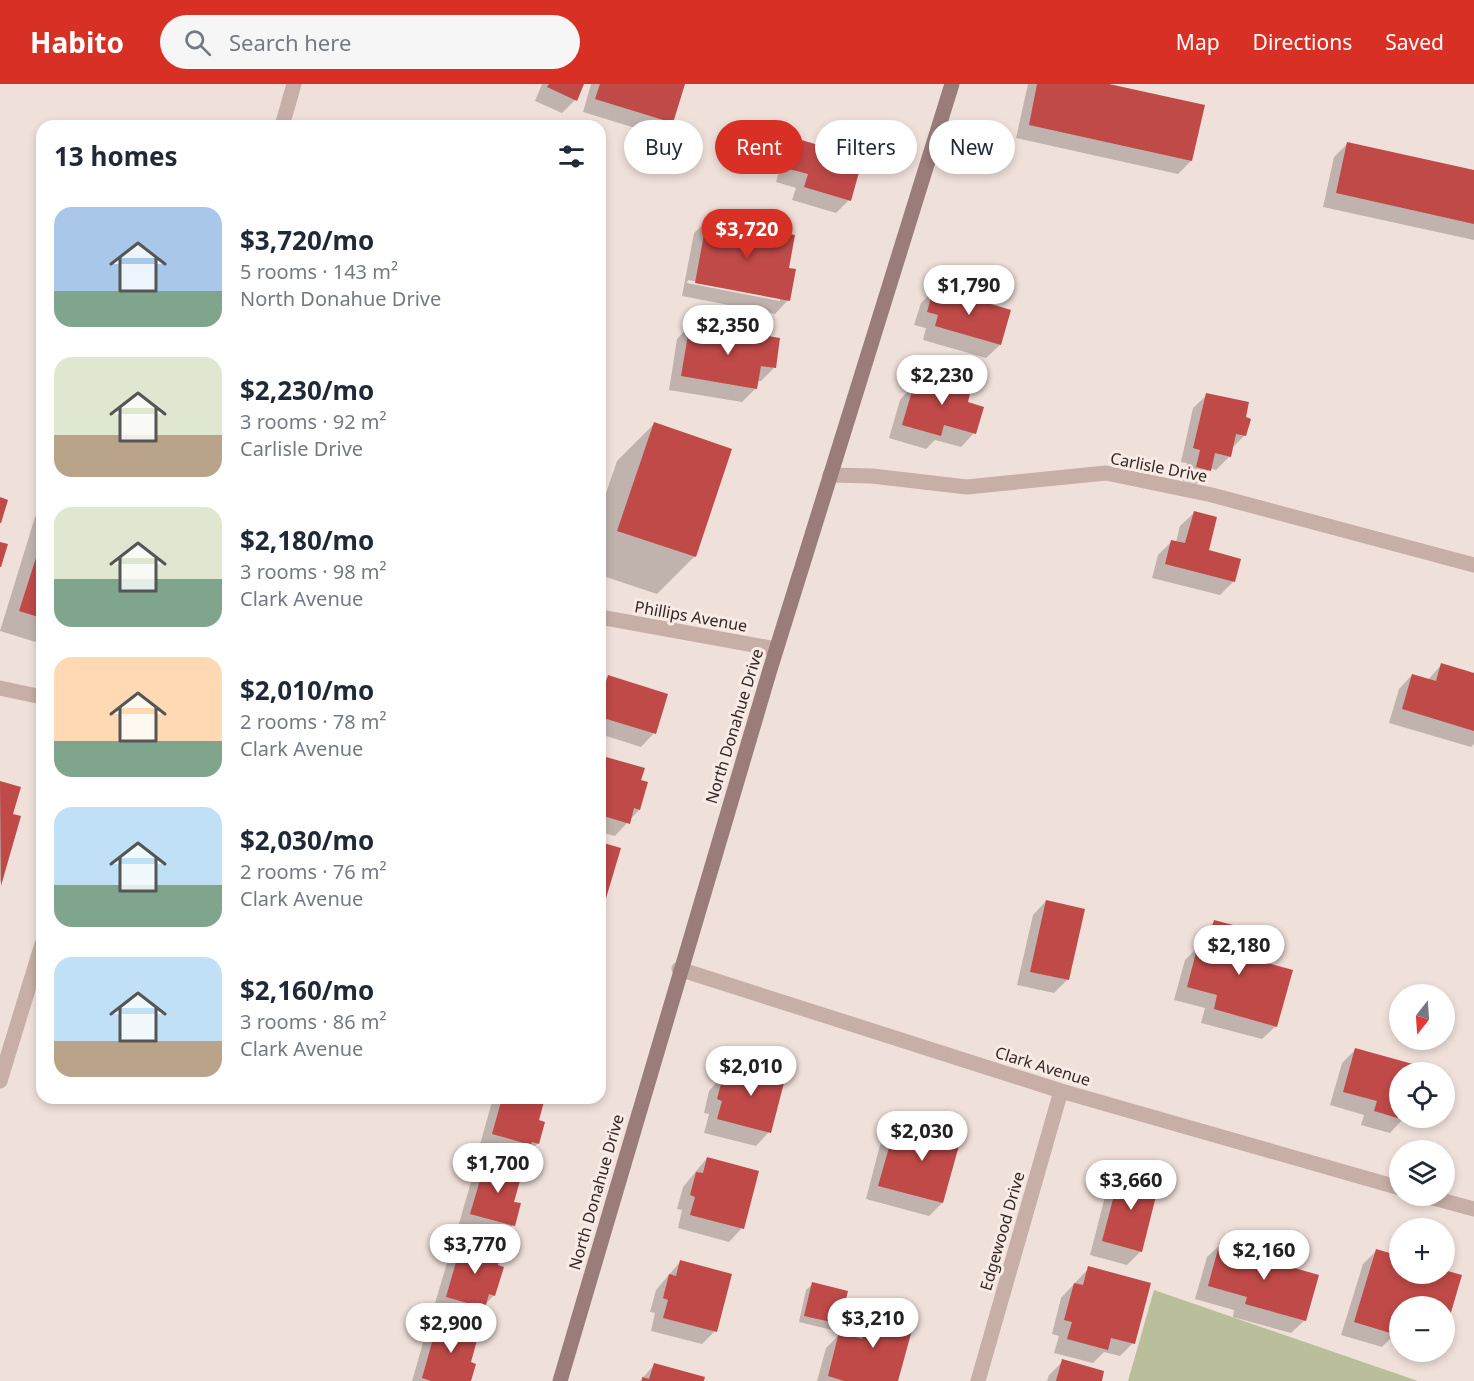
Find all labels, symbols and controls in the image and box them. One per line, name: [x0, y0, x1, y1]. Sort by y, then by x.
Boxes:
search box: [160, 15, 580, 69]
text: Habito: [30, 23, 124, 61]
icon: search: [181, 26, 214, 59]
text: Search here: [229, 27, 351, 57]
text: Map: [1176, 28, 1220, 56]
text: Directions: [1253, 28, 1352, 56]
text: Saved: [1385, 28, 1444, 56]
chip: Buy: [624, 120, 703, 174]
chip: Rent: [715, 120, 803, 174]
chip: Filters: [815, 120, 917, 174]
chip: New: [929, 120, 1015, 174]
text: 13 homes: [54, 138, 178, 174]
icon: filters: [555, 140, 588, 173]
pin: $3,720: [698, 209, 796, 260]
text: $3,720: [716, 215, 778, 242]
text: $3,720/mo: [240, 222, 374, 258]
icon: home: [102, 231, 174, 303]
text: 5 rooms · 143 m²: [240, 258, 398, 285]
pin: $1,790: [920, 265, 1018, 316]
text: $1,790: [938, 271, 1000, 298]
text: North Donahue Drive: [240, 285, 441, 312]
pin: $2,350: [679, 305, 777, 356]
text: $2,350: [697, 311, 759, 338]
pin: $2,230: [893, 355, 991, 406]
text: $2,230: [911, 361, 973, 388]
text: $2,230/mo: [240, 372, 374, 408]
icon: home: [102, 381, 174, 453]
text: 3 rooms · 92 m²: [240, 408, 387, 435]
text: Carlisle Drive: [240, 435, 363, 462]
street label: Carlisle Drive: [1109, 447, 1209, 487]
text: $2,180/mo: [240, 522, 374, 558]
icon: home: [102, 531, 174, 603]
text: 3 rooms · 98 m²: [240, 558, 387, 585]
text: Clark Avenue: [240, 585, 363, 612]
street label: Phillips Avenue: [633, 595, 749, 637]
street label: North Donahue Drive: [700, 646, 768, 806]
text: $2,010/mo: [240, 672, 374, 708]
icon: home: [102, 681, 174, 753]
text: 2 rooms · 78 m²: [240, 708, 387, 735]
text: Clark Avenue: [240, 735, 363, 762]
text: $2,030/mo: [240, 822, 374, 858]
icon: home: [102, 831, 174, 903]
text: 2 rooms · 76 m²: [240, 858, 387, 885]
text: Clark Avenue: [240, 885, 363, 912]
pin: $2,180: [1190, 925, 1288, 976]
text: $2,180: [1208, 931, 1270, 958]
text: $2,160/mo: [240, 972, 374, 1008]
icon: home: [102, 981, 174, 1053]
north arrow: [1389, 984, 1455, 1050]
map controls: [1389, 984, 1455, 1362]
text: 3 rooms · 86 m²: [240, 1008, 387, 1035]
text: Clark Avenue: [240, 1035, 363, 1062]
street label: Clark Avenue: [993, 1041, 1093, 1091]
pin: $2,010: [702, 1046, 800, 1097]
text: $2,010: [720, 1052, 782, 1079]
button: locate: [1389, 1062, 1455, 1128]
pin: $2,030: [873, 1111, 971, 1162]
street label: North Donahue Drive: [563, 1112, 629, 1272]
text: $2,030: [891, 1117, 953, 1144]
button: layers: [1389, 1140, 1455, 1206]
pin: $1,700: [449, 1143, 547, 1194]
text: $1,700: [467, 1149, 529, 1176]
pin: $3,660: [1082, 1160, 1180, 1211]
text: $3,660: [1100, 1166, 1162, 1193]
street label: Edgewood Drive: [975, 1169, 1029, 1293]
button: +: [1389, 1218, 1455, 1284]
pin: $3,770: [426, 1224, 524, 1275]
text: $3,770: [444, 1230, 506, 1257]
pin: $2,160: [1215, 1230, 1313, 1281]
text: $2,160: [1233, 1236, 1295, 1263]
button: −: [1389, 1296, 1455, 1362]
pin: $3,210: [824, 1298, 922, 1349]
pin: $2,900: [402, 1303, 500, 1354]
text: $3,210: [842, 1304, 904, 1331]
text: $2,900: [420, 1309, 482, 1336]

